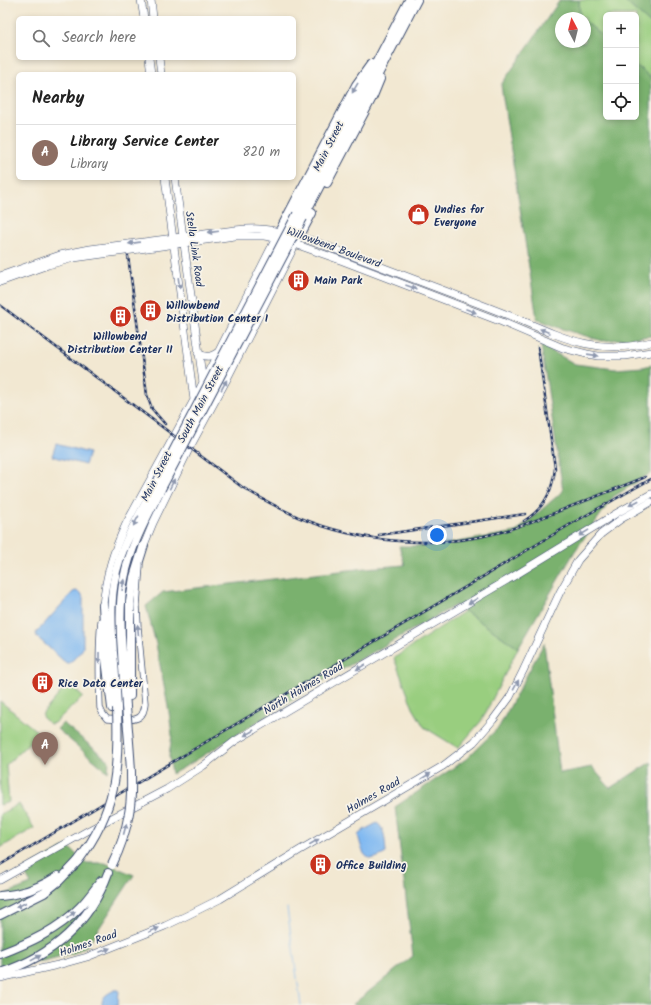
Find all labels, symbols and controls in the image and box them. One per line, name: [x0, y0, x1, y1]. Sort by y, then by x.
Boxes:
north arrow: [555, 12, 591, 48]
map controls: [603, 12, 639, 120]
button: +: [603, 12, 639, 48]
search box: [16, 16, 296, 60]
text: Search here: [62, 26, 136, 50]
icon: search: [30, 27, 52, 49]
button: −: [603, 48, 639, 84]
one-way arrow: [351, 82, 358, 94]
button: locate: [603, 84, 639, 120]
text: Nearby: [32, 85, 84, 112]
street label: Main Street: [308, 117, 350, 175]
text: Library Service Center: [70, 130, 219, 154]
text: A: [41, 142, 49, 163]
text: 820 m: [243, 142, 280, 163]
text: Library: [70, 154, 108, 175]
place label: Undies for Everyone: [434, 201, 485, 232]
shop icon: Undies for Everyone: [405, 202, 431, 228]
street label: Stella Link Road: [180, 210, 208, 289]
street label: Willowbend Boulevard: [284, 222, 384, 274]
one-way arrow: [207, 229, 219, 235]
one-way arrow: [128, 240, 140, 246]
building icon: Main Park: [285, 267, 311, 293]
place label: Main Park: [314, 272, 363, 290]
one-way arrow: [176, 277, 182, 289]
one-way arrow: [405, 285, 417, 291]
place label: Willowbend Distribution Center I: [166, 297, 269, 328]
building icon: Willowbend Distribution Center I: [138, 298, 164, 324]
building icon: Willowbend Distribution Center II: [107, 303, 133, 329]
one-way arrow: [466, 308, 478, 314]
one-way arrow: [539, 327, 551, 334]
place label: Willowbend Distribution Center II: [67, 328, 173, 359]
one-way arrow: [587, 352, 599, 358]
street label: South Main Street: [173, 362, 229, 446]
one-way arrow: [220, 379, 227, 390]
street label: Main Street: [136, 447, 178, 505]
one-way arrow: [169, 478, 175, 490]
one-way arrow: [628, 500, 640, 507]
one-way arrow: [133, 515, 140, 527]
your location: [427, 525, 447, 545]
one-way arrow: [579, 529, 589, 537]
one-way arrow: [120, 579, 126, 591]
one-way arrow: [467, 597, 479, 604]
one-way arrow: [135, 624, 142, 636]
one-way arrow: [96, 652, 102, 665]
street label: North Holmes Road: [260, 658, 347, 720]
one-way arrow: [355, 664, 367, 671]
building icon: Rice Data Center: [29, 670, 55, 696]
place label: Rice Data Center: [58, 675, 144, 693]
one-way arrow: [513, 679, 519, 690]
one-way arrow: [243, 730, 255, 737]
pin: A: [32, 732, 58, 765]
one-way arrow: [420, 772, 432, 779]
street label: Holmes Road: [343, 773, 404, 819]
one-way arrow: [123, 823, 129, 835]
one-way arrow: [308, 838, 320, 845]
building icon: Office Building: [307, 852, 333, 878]
place label: Office Building: [336, 857, 406, 875]
one-way arrow: [15, 902, 26, 908]
one-way arrow: [65, 911, 76, 920]
street label: Holmes Road: [57, 926, 120, 962]
one-way arrow: [149, 927, 161, 933]
one-way arrow: [100, 946, 112, 952]
one-way arrow: [30, 954, 42, 961]

